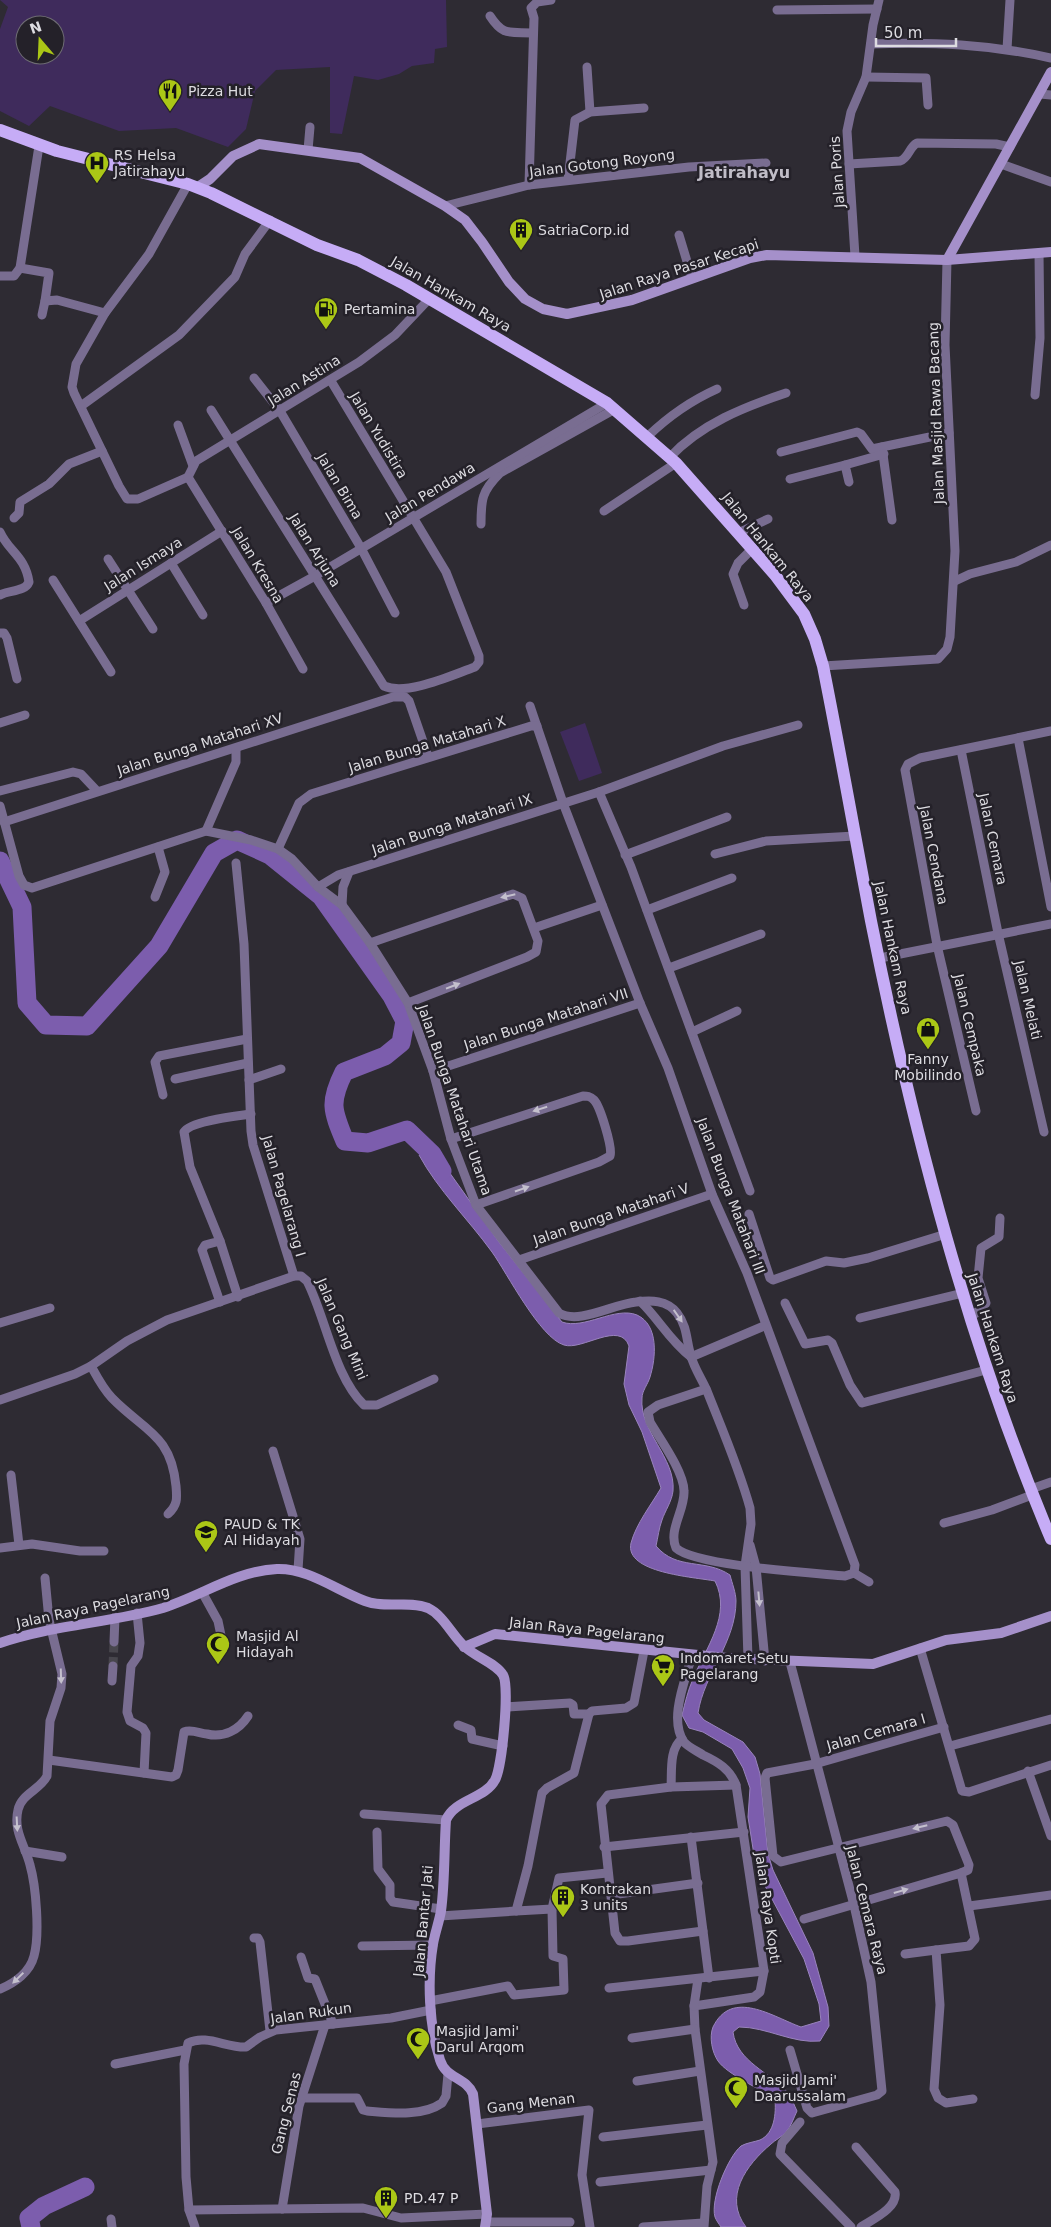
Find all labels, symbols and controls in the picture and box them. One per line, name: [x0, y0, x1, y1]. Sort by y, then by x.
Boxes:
north arrow: [15, 15, 65, 65]
scale bar: [876, 15, 956, 47]
text: N: [28, 18, 44, 37]
text: 50 m: [884, 24, 922, 42]
restaurant icon: Pizza Hut: [157, 78, 183, 112]
place label: Pizza Hut: [188, 83, 253, 99]
street label: Jalan Poris: [827, 136, 848, 209]
street label: Jalan Gotong Royong: [527, 146, 676, 180]
place label: RS Helsa Jatirahayu: [113, 147, 185, 179]
hospital icon: RS Helsa Jatirahayu: [84, 150, 110, 184]
district label: Jatirahayu: [697, 163, 790, 182]
building icon: SatriaCorp.id: [508, 217, 534, 251]
place label: SatriaCorp.id: [538, 222, 629, 238]
street label: Jalan Raya Pasar Kecapi: [596, 236, 761, 303]
street label: Jalan Hankam Raya: [387, 253, 514, 335]
fuel station icon: Pertamina: [313, 296, 339, 330]
place label: Pertamina: [344, 301, 415, 317]
street label: Jalan Masjid Rawa Bacang: [925, 322, 947, 505]
street label: Jalan Astina: [264, 351, 343, 409]
street label: Jalan Yudistira: [346, 388, 411, 481]
street label: Jalan Bima: [314, 449, 366, 522]
street label: Jalan Pendawa: [382, 459, 478, 525]
street label: Jalan Hankam Raya: [718, 488, 817, 605]
street label: Jalan Arjuna: [285, 509, 344, 590]
street label: Jalan Kresna: [228, 523, 287, 606]
street label: Jalan Ismaya: [100, 534, 185, 595]
street label: Jalan Bunga Matahari XV: [114, 710, 285, 779]
street label: Jalan Bunga Matahari X: [345, 712, 508, 776]
street label: Jalan Bunga Matahari IX: [369, 790, 535, 858]
street label: Jalan Cemara: [975, 791, 1011, 886]
street label: Jalan Cendana: [916, 803, 951, 906]
street label: Jalan Hankam Raya: [871, 879, 915, 1016]
one-way arrow: [500, 892, 515, 900]
street label: Jalan Melati: [1011, 958, 1045, 1041]
street label: Jalan Cempaka: [950, 971, 990, 1078]
one-way arrow: [446, 981, 460, 989]
street label: Jalan Bunga Matahari VII: [461, 985, 630, 1053]
street label: Jalan Bunga Matahari Utama: [414, 1002, 495, 1197]
shop icon: Fanny Mobilindo: [915, 1016, 941, 1050]
place label: Fanny Mobilindo: [894, 1051, 962, 1083]
one-way arrow: [532, 1106, 547, 1114]
street label: Jalan Bunga Matahari III: [693, 1115, 768, 1277]
street label: Jalan Pagelarang I: [259, 1132, 309, 1259]
street label: Jalan Bunga Matahari V: [530, 1180, 691, 1249]
one-way arrow: [514, 1185, 529, 1192]
street label: Jalan Hankam Raya: [964, 1270, 1022, 1405]
street label: Jalan Gang Mini: [313, 1275, 371, 1382]
one-way arrow: [673, 1309, 683, 1323]
place label: PAUD & TK Al Hidayah: [224, 1516, 301, 1548]
school or university icon: PAUD & TK Al Hidayah: [193, 1519, 219, 1553]
street label: Jalan Raya Pagelarang: [14, 1583, 171, 1631]
one-way arrow: [755, 1592, 763, 1608]
street label: Jalan Raya Pagelarang: [507, 1614, 666, 1646]
place label: Masjid Al Hidayah: [236, 1628, 299, 1660]
mosque icon: Masjid Al Hidayah: [205, 1631, 231, 1665]
place label: Indomaret Setu Pagelarang: [680, 1650, 789, 1682]
supermarket icon: Indomaret Setu Pagelarang: [650, 1653, 676, 1687]
one-way arrow: [57, 1669, 65, 1685]
street label: Jalan Cemara I: [824, 1710, 927, 1754]
one-way arrow: [14, 1817, 22, 1833]
one-way arrow: [913, 1823, 928, 1831]
street label: Jalan Cemara Raya: [843, 1843, 891, 1976]
street label: Jalan Raya Kopti: [752, 1850, 784, 1965]
street label: Jalan Bantar Jati: [410, 1865, 436, 1978]
place label: Kontrakan 3 units: [580, 1881, 651, 1913]
building icon: Kontrakan 3 units: [550, 1884, 576, 1918]
one-way arrow: [894, 1887, 909, 1895]
one-way arrow: [13, 1972, 25, 1984]
street label: Jalan Rukun: [268, 1999, 353, 2027]
place label: Masjid Jami' Darul Arqom: [436, 2023, 525, 2055]
mosque icon: Masjid Jami' Darul Arqom: [405, 2026, 431, 2060]
street label: Gang Senas: [268, 2070, 304, 2156]
place label: Masjid Jami' Daarussalam: [754, 2072, 846, 2104]
mosque icon: Masjid Jami' Daarussalam: [723, 2075, 749, 2109]
street label: Gang Menan: [486, 2090, 576, 2116]
building icon: PD.47 P: [373, 2185, 399, 2219]
place label: PD.47 P: [404, 2190, 458, 2206]

